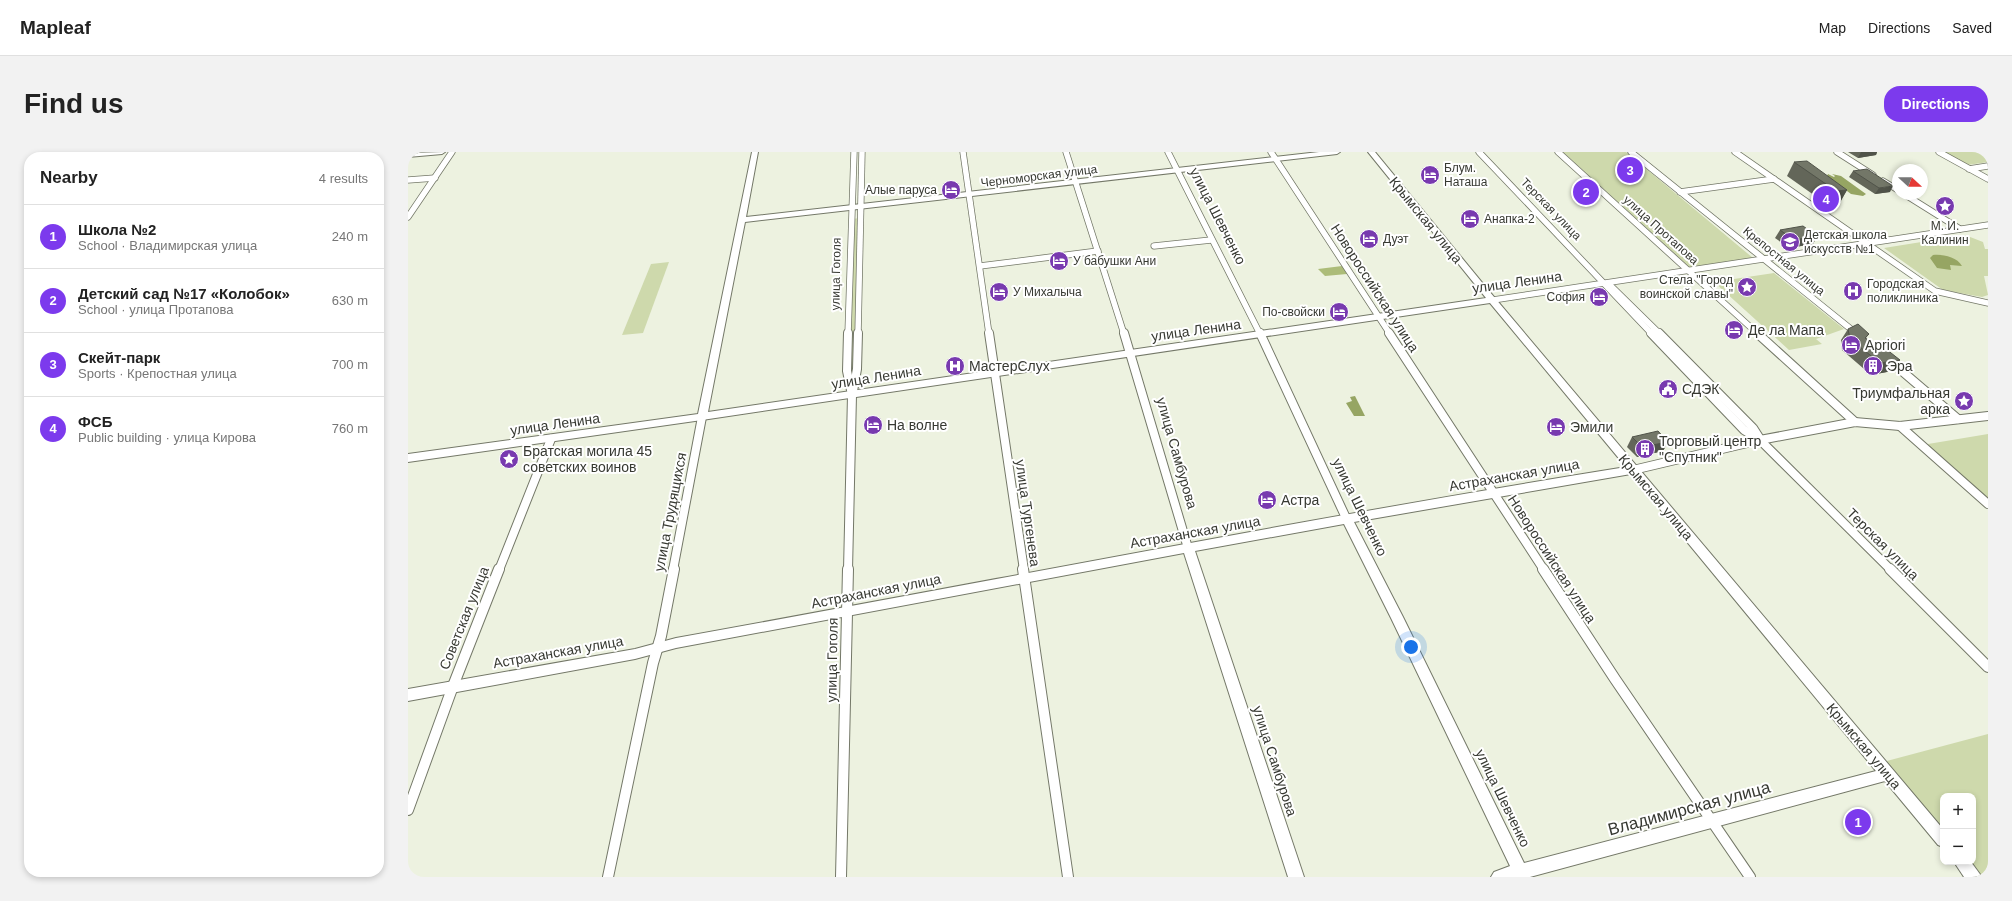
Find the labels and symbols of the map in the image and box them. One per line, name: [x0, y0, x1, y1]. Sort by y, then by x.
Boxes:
pin: 3: [1617, 155, 1643, 185]
place label: Блум. Наташа: [1444, 161, 1488, 189]
street label: Черноморская улица: [980, 162, 1098, 190]
hotel icon: Блум. Наташа: [1419, 164, 1441, 186]
north arrow: [1892, 164, 1928, 200]
street label: улица Шевченко: [1187, 165, 1249, 267]
street label: Крымская улица: [1386, 173, 1466, 267]
street label: Терская улица: [1518, 175, 1584, 243]
pin: 2: [1573, 177, 1599, 207]
hotel icon: Алые паруса: [940, 179, 962, 201]
place label: Алые паруса: [865, 183, 937, 197]
pin: 4: [1813, 184, 1839, 214]
street label: улица Протапова: [1621, 193, 1702, 268]
place icon: М. И. Калинин: [1934, 195, 1956, 217]
hotel icon: Анапка-2: [1459, 208, 1481, 230]
place label: Анапка-2: [1484, 212, 1535, 226]
place label: М. И. Калинин: [1921, 219, 1969, 247]
street label: Новороссийская улица: [1328, 221, 1422, 355]
street label: Крепостная улица: [1740, 224, 1828, 298]
hotel icon: Дуэт: [1358, 228, 1380, 250]
place label: Детская школа искусcтв №1: [1804, 228, 1887, 256]
school or university icon: Детская школа искусcтв №1: [1779, 231, 1801, 253]
place label: Дуэт: [1383, 232, 1409, 246]
street label: улица Гоголя: [828, 238, 844, 310]
hotel icon: У бабушки Ани: [1048, 250, 1070, 272]
place label: У бабушки Ани: [1073, 254, 1156, 268]
street label: улица Ленина: [1471, 268, 1563, 296]
place label: Стела "Город воинской славы": [1640, 273, 1733, 301]
place icon: Стела "Город воинской славы": [1736, 276, 1758, 298]
place label: Городская поликлиника: [1867, 277, 1939, 305]
hospital icon: Городская поликлиника: [1842, 280, 1864, 302]
hotel icon: У Михалыча: [988, 281, 1010, 303]
place label: У Михалыча: [1013, 285, 1082, 299]
hotel icon: София: [1588, 286, 1610, 308]
place label: София: [1547, 290, 1585, 304]
hotel icon: По-свойски: [1328, 301, 1350, 323]
place label: По-свойски: [1262, 305, 1325, 319]
street label: улица Ленина: [1150, 316, 1242, 344]
hotel icon: Де ла Мапа: [1723, 319, 1745, 341]
place label: Де ла Мапа: [1748, 322, 1824, 338]
hotel icon: Apriori: [1840, 334, 1862, 356]
place label: Apriori: [1865, 337, 1905, 353]
hospital icon: МастерСлух: [944, 355, 966, 377]
building icon: Эра: [1862, 355, 1884, 377]
place label: МастерСлух: [969, 358, 1050, 374]
place label: Эра: [1887, 358, 1913, 374]
street label: улица Ленина: [830, 362, 922, 392]
public building icon: СДЭК: [1657, 378, 1679, 400]
place label: СДЭК: [1682, 381, 1720, 397]
place label: Триумфальная арка: [1852, 385, 1950, 417]
place icon: Триумфальная арка: [1953, 390, 1975, 412]
street label: улица Самбурова: [1153, 395, 1201, 511]
street label: улица Ленина: [509, 410, 601, 438]
hotel icon: На волне: [862, 414, 884, 436]
hotel icon: Эмили: [1545, 416, 1567, 438]
place label: На волне: [887, 417, 947, 433]
place label: Эмили: [1570, 419, 1613, 435]
place label: Торговый центр "Спутник": [1659, 433, 1762, 465]
building icon: Торговый центр "Спутник": [1634, 438, 1656, 460]
place label: Братская могила 45 советских воинов: [523, 443, 652, 475]
place icon: Братская могила 45 советских воинов: [498, 448, 520, 470]
street label: улица Трудящихся: [651, 451, 689, 573]
street label: Крымская улица: [1616, 451, 1697, 543]
street label: улица Шевченко: [1329, 456, 1391, 559]
street label: Астраханская улица: [1448, 456, 1581, 494]
street label: улица Тургенева: [1013, 458, 1043, 568]
hotel icon: Астра: [1256, 489, 1278, 511]
place label: Астра: [1281, 492, 1320, 508]
street label: Новороссийская улица: [1505, 492, 1599, 626]
street label: Терская улица: [1844, 505, 1922, 583]
street label: Астраханская улица: [1129, 513, 1262, 551]
street label: Советская улица: [436, 564, 492, 672]
street label: Астраханская улица: [810, 571, 942, 611]
street label: улица Гоголя: [823, 617, 841, 703]
street label: Астраханская улица: [492, 633, 625, 671]
your location: [1401, 637, 1421, 657]
street label: Крымская улица: [1824, 700, 1905, 792]
street label: улица Самбурова: [1250, 704, 1300, 818]
street label: улица Шевченко: [1472, 747, 1534, 850]
street label: Владимирская улица: [1606, 778, 1773, 839]
pin: 1: [1845, 807, 1871, 837]

